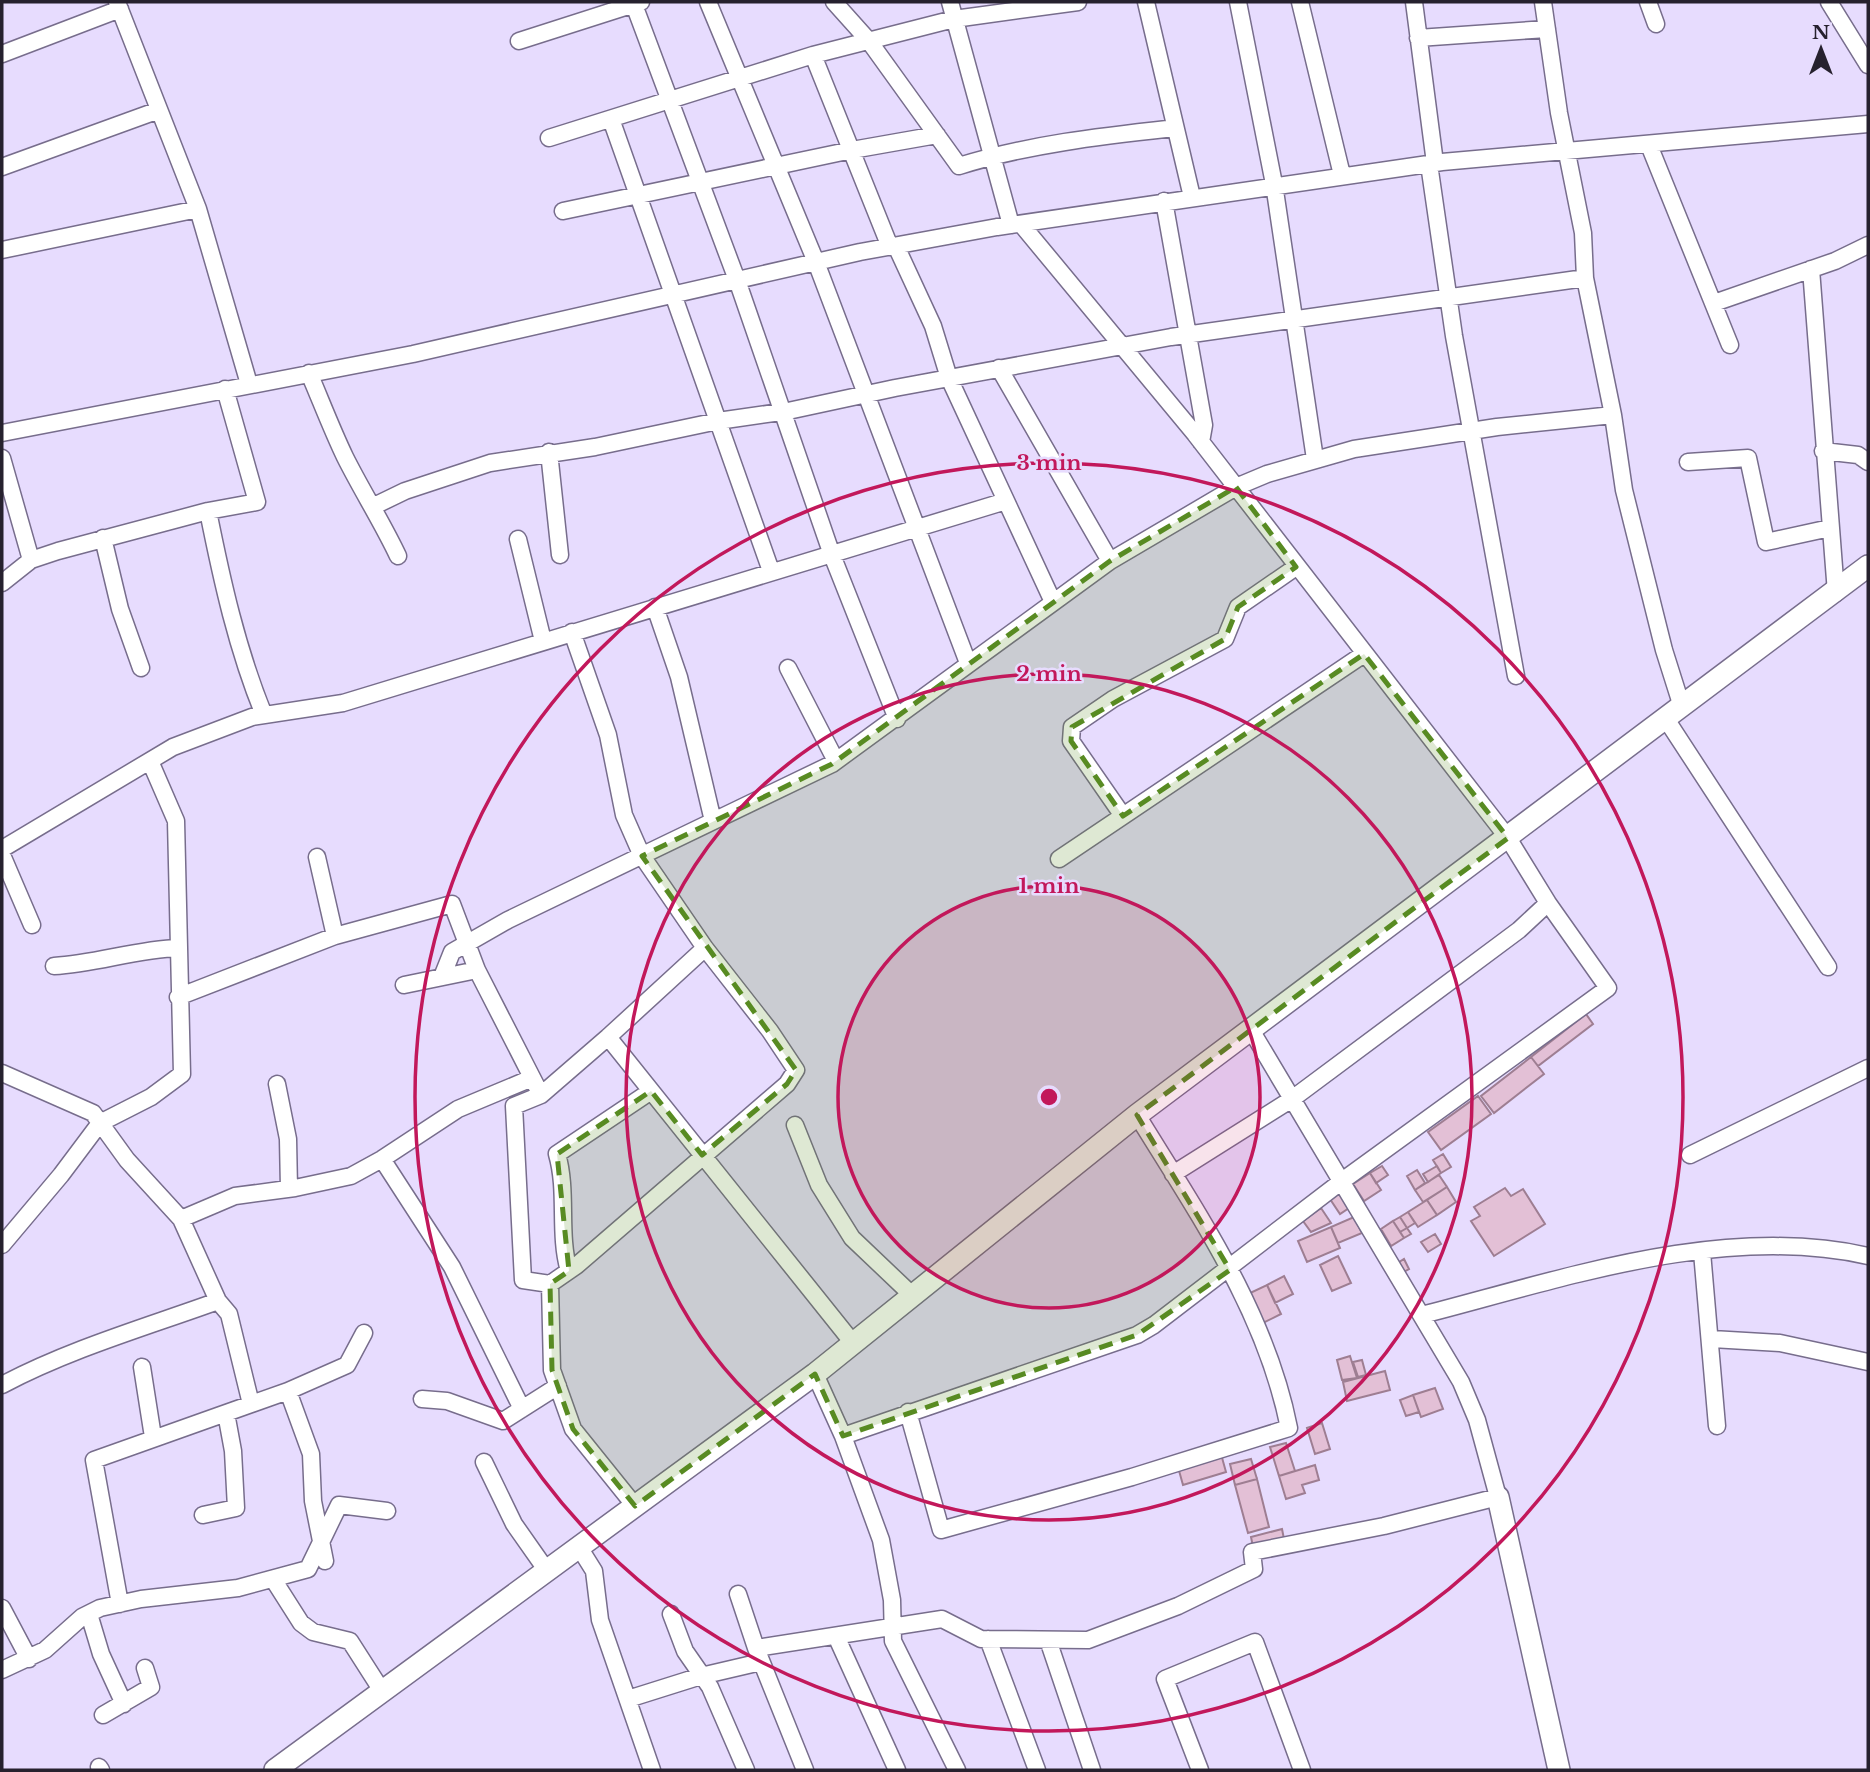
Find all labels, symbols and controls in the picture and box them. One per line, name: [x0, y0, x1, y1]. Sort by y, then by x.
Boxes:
north arrow: [1786, 14, 1856, 84]
text: N: [1812, 21, 1830, 44]
text: 3 min: [1016, 450, 1082, 476]
text: 2 min: [1016, 661, 1082, 687]
text: 1 min: [1019, 873, 1079, 899]
centre of rings: [1037, 1085, 1061, 1109]

